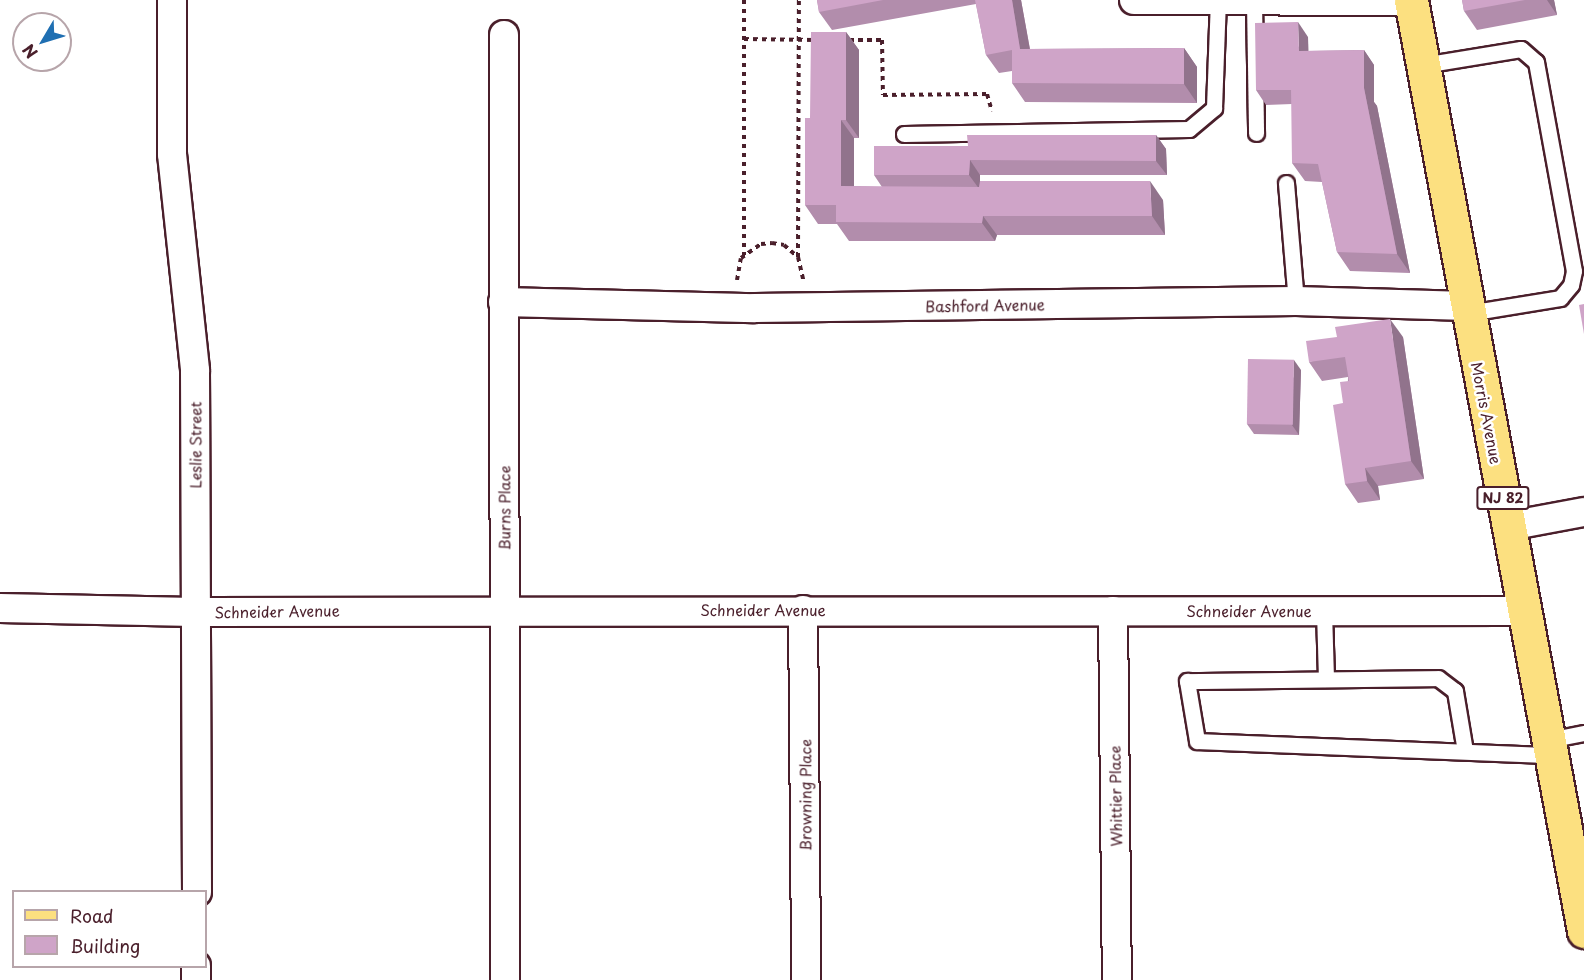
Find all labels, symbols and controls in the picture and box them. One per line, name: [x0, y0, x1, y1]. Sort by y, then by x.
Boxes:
north arrow: [12, 12, 72, 72]
text: N: [16, 39, 43, 64]
street label: Bashford Avenue: [924, 295, 1046, 315]
street label: Morris Avenue: [1468, 361, 1506, 465]
street label: Leslie Street: [186, 401, 204, 489]
street label: Burns Place: [495, 465, 513, 551]
road number: NJ 82: [1476, 487, 1530, 509]
street label: Schneider Avenue: [214, 601, 340, 621]
street label: Schneider Avenue: [700, 601, 826, 619]
street label: Schneider Avenue: [1186, 602, 1312, 620]
street label: Browning Place: [796, 739, 814, 851]
street label: Whittier Place: [1105, 745, 1125, 847]
legend: [12, 890, 207, 968]
text: Road: [70, 902, 114, 929]
text: Building: [70, 932, 140, 959]

